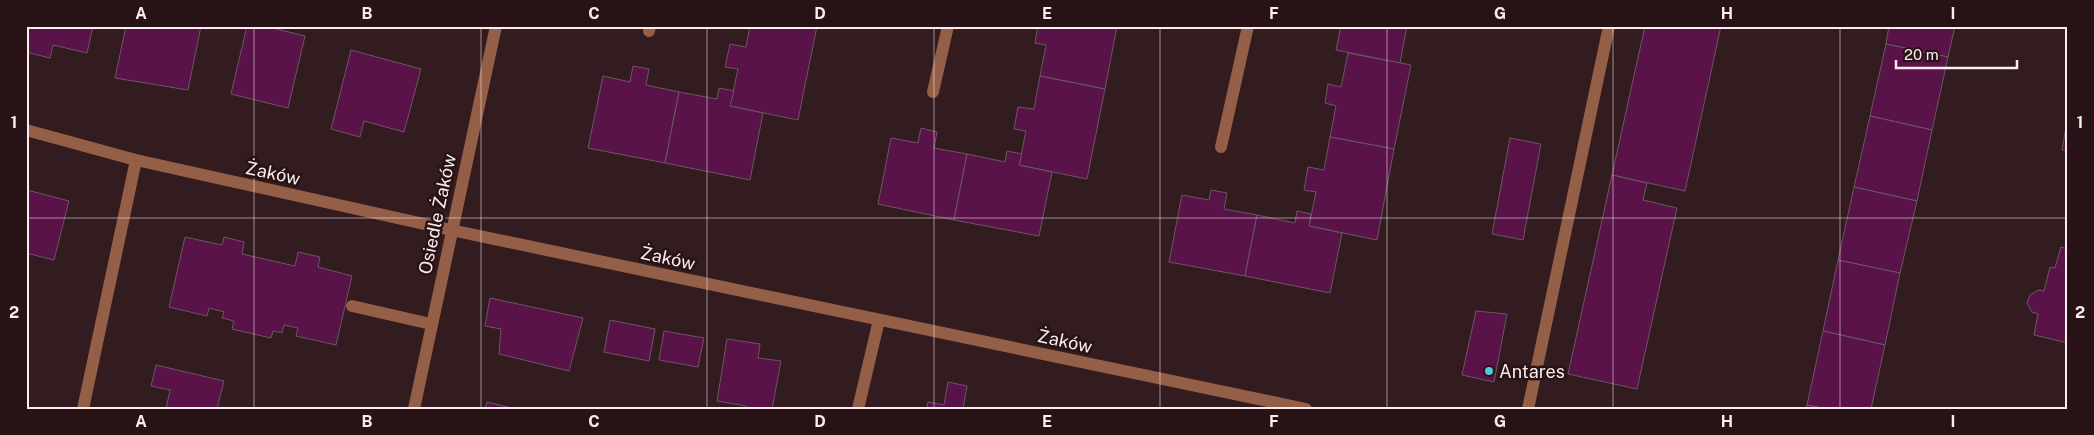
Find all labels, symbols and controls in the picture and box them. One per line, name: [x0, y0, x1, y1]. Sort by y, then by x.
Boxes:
text: A: [135, 4, 147, 23]
text: B: [362, 4, 373, 23]
text: C: [588, 4, 600, 23]
text: D: [814, 4, 826, 23]
text: E: [1042, 4, 1052, 23]
text: F: [1269, 4, 1279, 23]
text: G: [1494, 4, 1506, 23]
text: H: [1721, 4, 1733, 23]
text: I: [1951, 4, 1955, 23]
scale bar: [1896, 38, 2018, 70]
text: 20 m: [1904, 46, 1939, 63]
text: 1: [11, 113, 17, 132]
text: 1: [2077, 113, 2083, 132]
street label: Osiedle Żaków: [413, 152, 460, 276]
street label: Żaków: [244, 156, 302, 189]
street label: Żaków: [639, 241, 697, 274]
text: 2: [9, 303, 19, 322]
text: 2: [2075, 303, 2085, 322]
street label: Żaków: [1036, 324, 1094, 357]
place label: Antares: [1499, 361, 1565, 382]
marker: Antares: [1483, 365, 1495, 377]
text: A: [135, 412, 147, 431]
text: B: [362, 412, 373, 431]
text: C: [588, 412, 600, 431]
text: D: [814, 412, 826, 431]
text: E: [1042, 412, 1052, 431]
text: F: [1269, 412, 1279, 431]
text: G: [1494, 412, 1506, 431]
text: H: [1721, 412, 1733, 431]
text: I: [1951, 412, 1955, 431]

